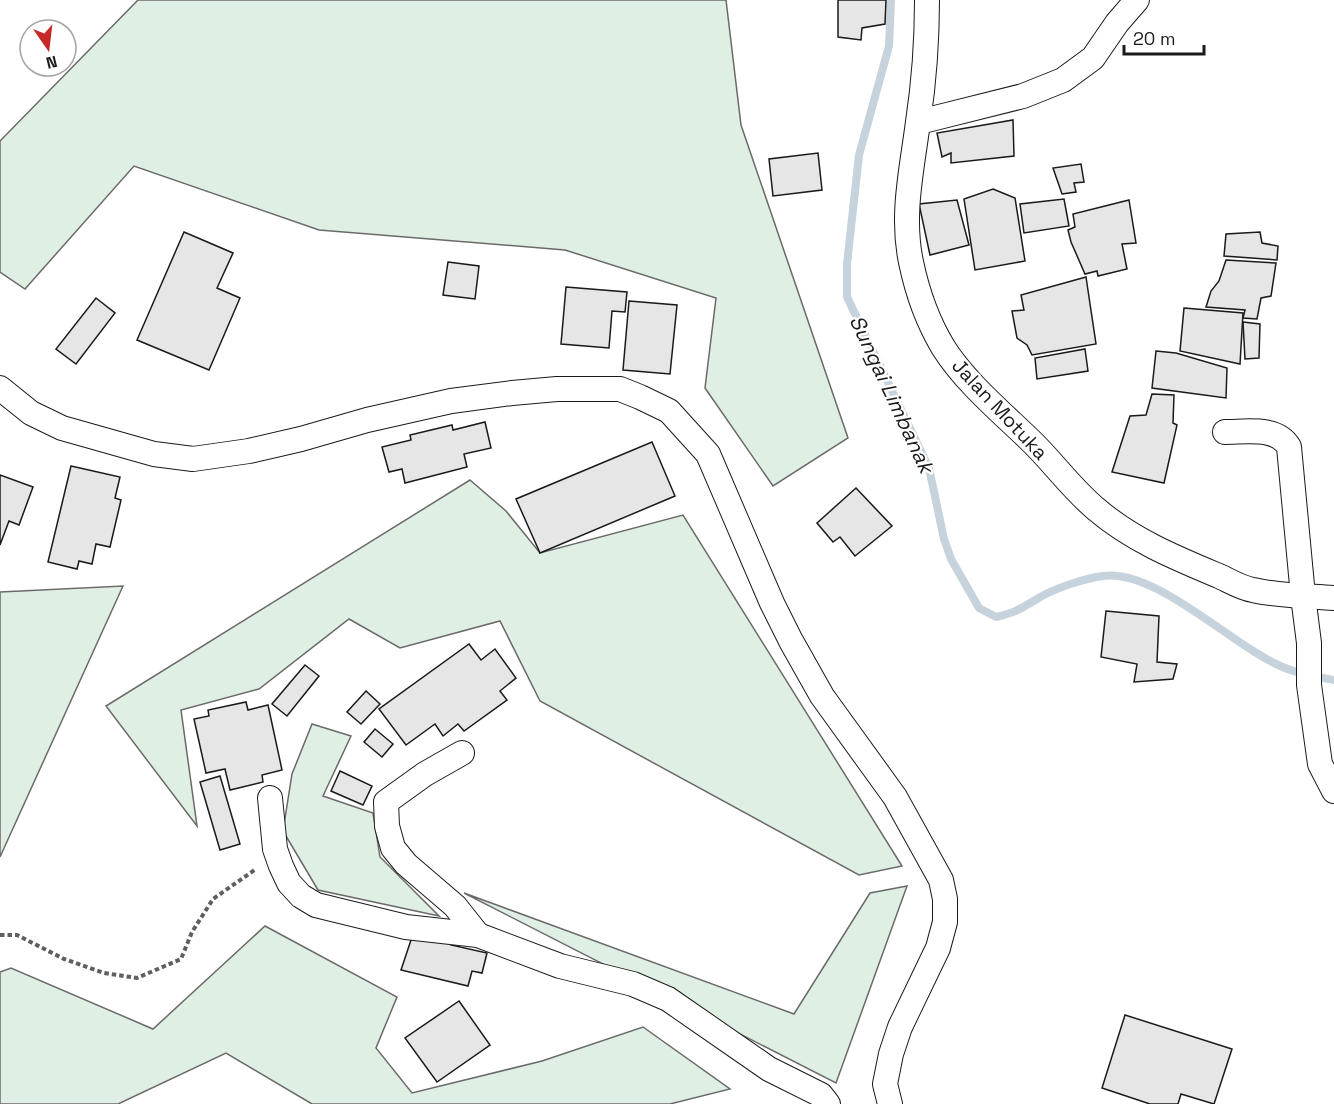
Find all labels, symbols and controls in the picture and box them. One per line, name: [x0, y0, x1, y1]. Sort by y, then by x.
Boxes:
north arrow: [18, 18, 78, 78]
scale bar: [1124, 18, 1204, 56]
text: 20 m: [1133, 27, 1176, 50]
text: N: [44, 51, 59, 74]
water label: Sungai Limbanak: [844, 311, 942, 480]
street label: Jalan Motuka: [946, 353, 1054, 465]

